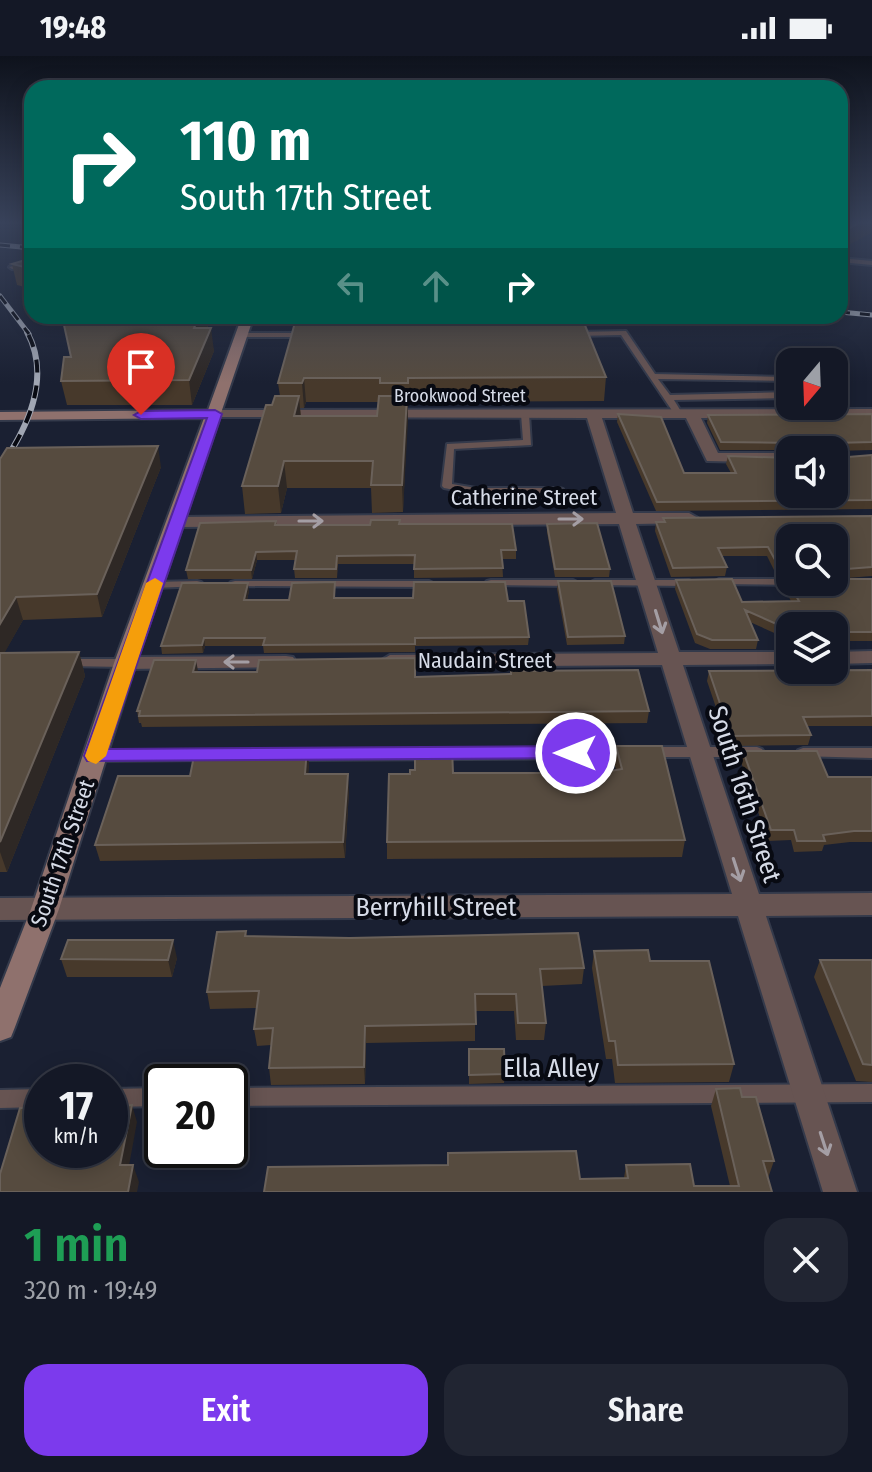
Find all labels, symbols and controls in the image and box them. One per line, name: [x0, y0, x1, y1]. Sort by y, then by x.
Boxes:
text: 19:48: [40, 10, 106, 46]
text: 110 m: [180, 108, 311, 175]
icon: right: [48, 112, 152, 216]
text: South 17th Street: [180, 176, 431, 220]
icon: left: [330, 264, 374, 308]
icon: ahead: [414, 264, 458, 308]
icon: right: [498, 264, 542, 308]
pin: [107, 333, 175, 415]
icon: arrive: [119, 345, 163, 389]
north arrow: [776, 348, 848, 420]
map controls: [776, 348, 848, 684]
street label: Brookwood Street: [394, 385, 526, 407]
button: sound: [776, 436, 848, 508]
street label: Catherine Street: [451, 484, 598, 511]
one-way arrow: [557, 511, 584, 527]
one-way arrow: [297, 513, 324, 529]
button: search: [776, 524, 848, 596]
one-way arrow: [652, 608, 667, 634]
button: layers: [776, 612, 848, 684]
street label: Naudain Street: [418, 647, 553, 674]
one-way arrow: [223, 654, 250, 670]
street label: South 16th Street: [701, 702, 788, 887]
position arrow: [534, 711, 618, 795]
street label: South 17th Street: [25, 775, 100, 930]
one-way arrow: [731, 857, 746, 882]
street label: Berryhill Street: [356, 892, 517, 923]
street label: Ella Alley: [503, 1053, 599, 1084]
speed limit sign: 20: [144, 1064, 248, 1168]
text: 17: [59, 1082, 93, 1130]
text: km/h: [54, 1124, 98, 1148]
one-way arrow: [818, 1131, 833, 1156]
text: 1 min: [24, 1216, 129, 1274]
button: close: [764, 1218, 848, 1302]
text: 320 m · 19:49: [24, 1275, 157, 1306]
button: Exit: [24, 1364, 428, 1456]
button: Share: [444, 1364, 848, 1456]

